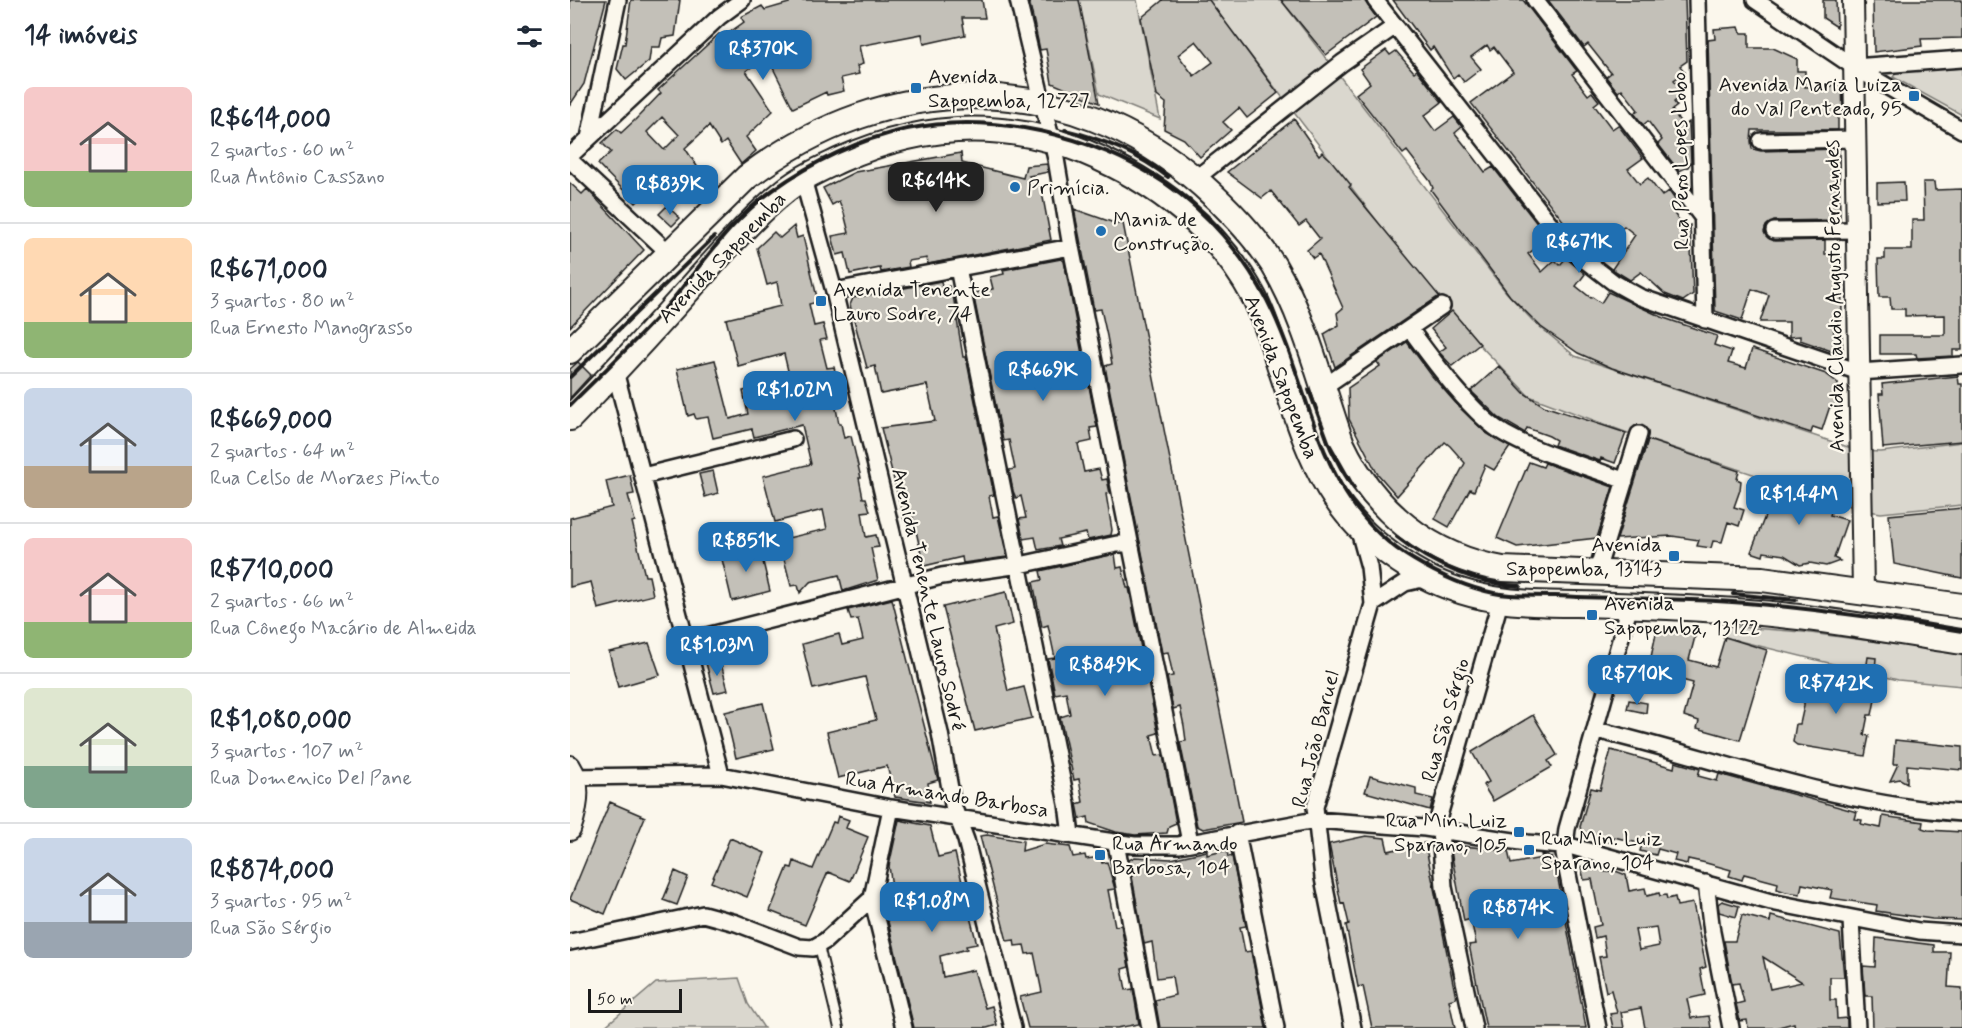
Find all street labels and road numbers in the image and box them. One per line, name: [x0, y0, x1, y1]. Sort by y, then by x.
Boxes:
street label: Rua Pero Lopes Lobo: [1665, 72, 1697, 250]
street label: Avenida Claudio Augusto Fernandes: [1818, 139, 1852, 453]
street label: Avenida Sapopemba: [652, 186, 793, 330]
street label: Avenida Sapopemba: [1237, 291, 1325, 463]
street label: Avenida Tenente Lauro Sodré: [884, 465, 972, 733]
street label: Rua São Sérgio: [1415, 655, 1479, 786]
street label: Rua João Baruel: [1285, 668, 1347, 811]
street label: Rua Armando Barbosa: [843, 765, 1051, 825]

